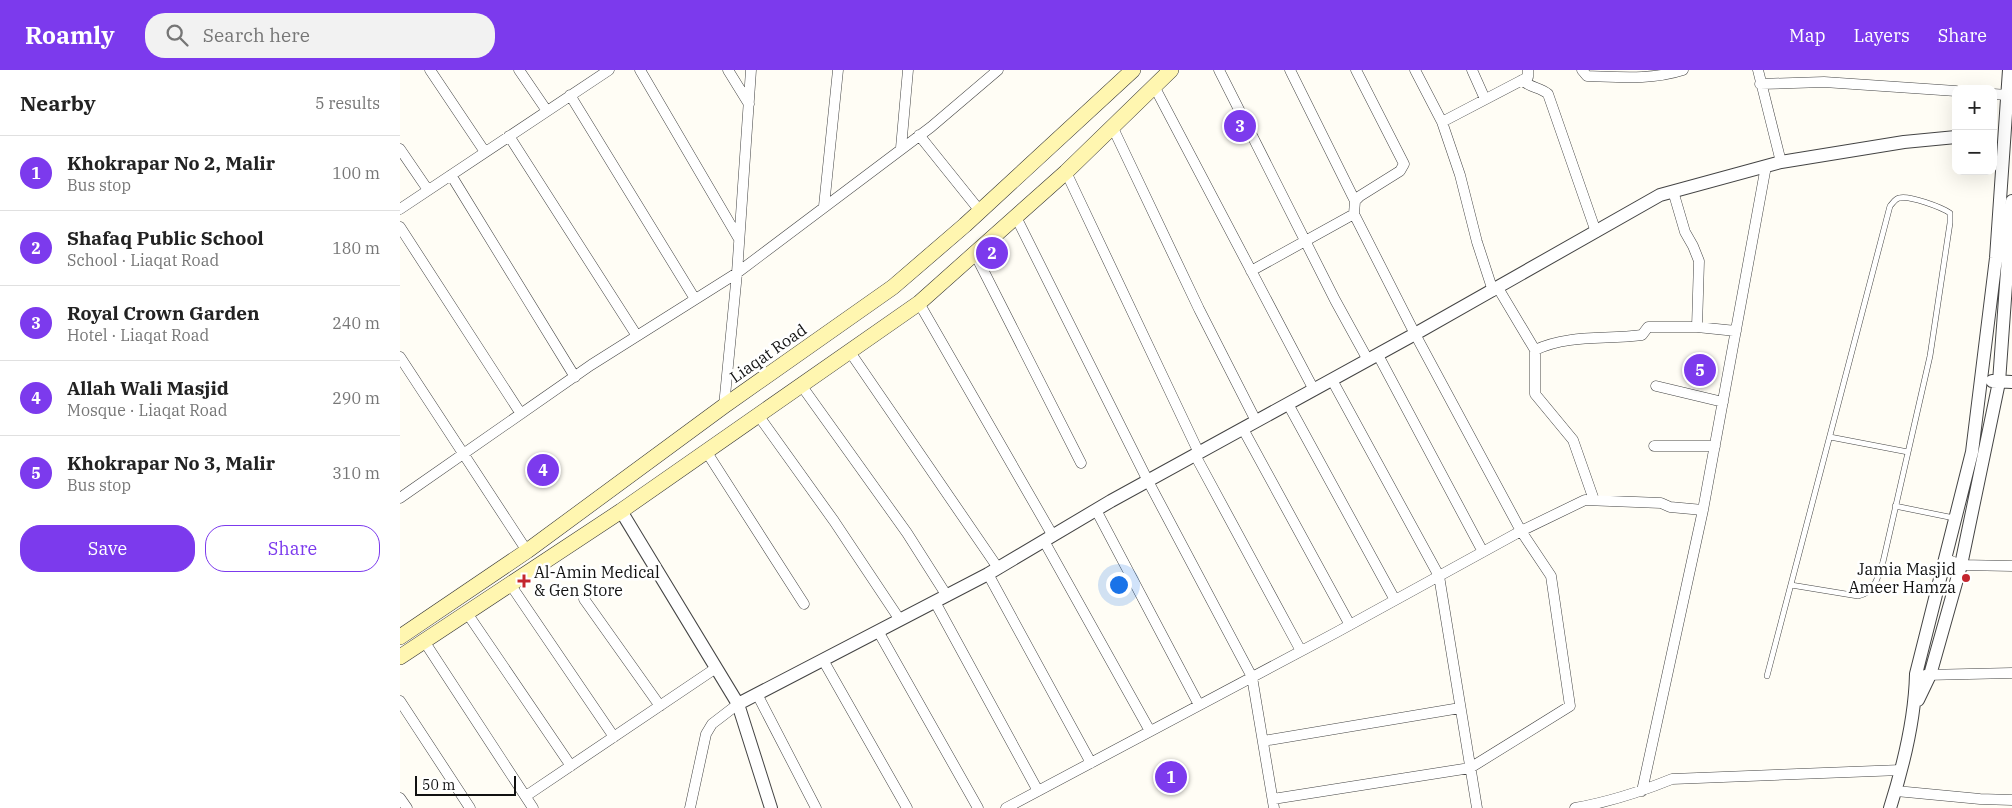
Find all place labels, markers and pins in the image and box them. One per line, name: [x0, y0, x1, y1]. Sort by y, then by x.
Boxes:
pin: 3: [1224, 107, 1256, 145]
pin: 2: [976, 234, 1008, 272]
pin: 5: [1684, 351, 1716, 389]
pin: 4: [527, 451, 559, 489]
place label: Jamia Masjid Ameer Hamza: [1848, 559, 1956, 597]
place label: Al-Amin Medical & Gen Store: [534, 562, 660, 600]
marker: Jamia Masjid Ameer Hamza: [1960, 572, 1972, 584]
marker: Al-Amin Medical & Gen Store: [518, 575, 530, 587]
pin: 1: [1155, 758, 1187, 796]

